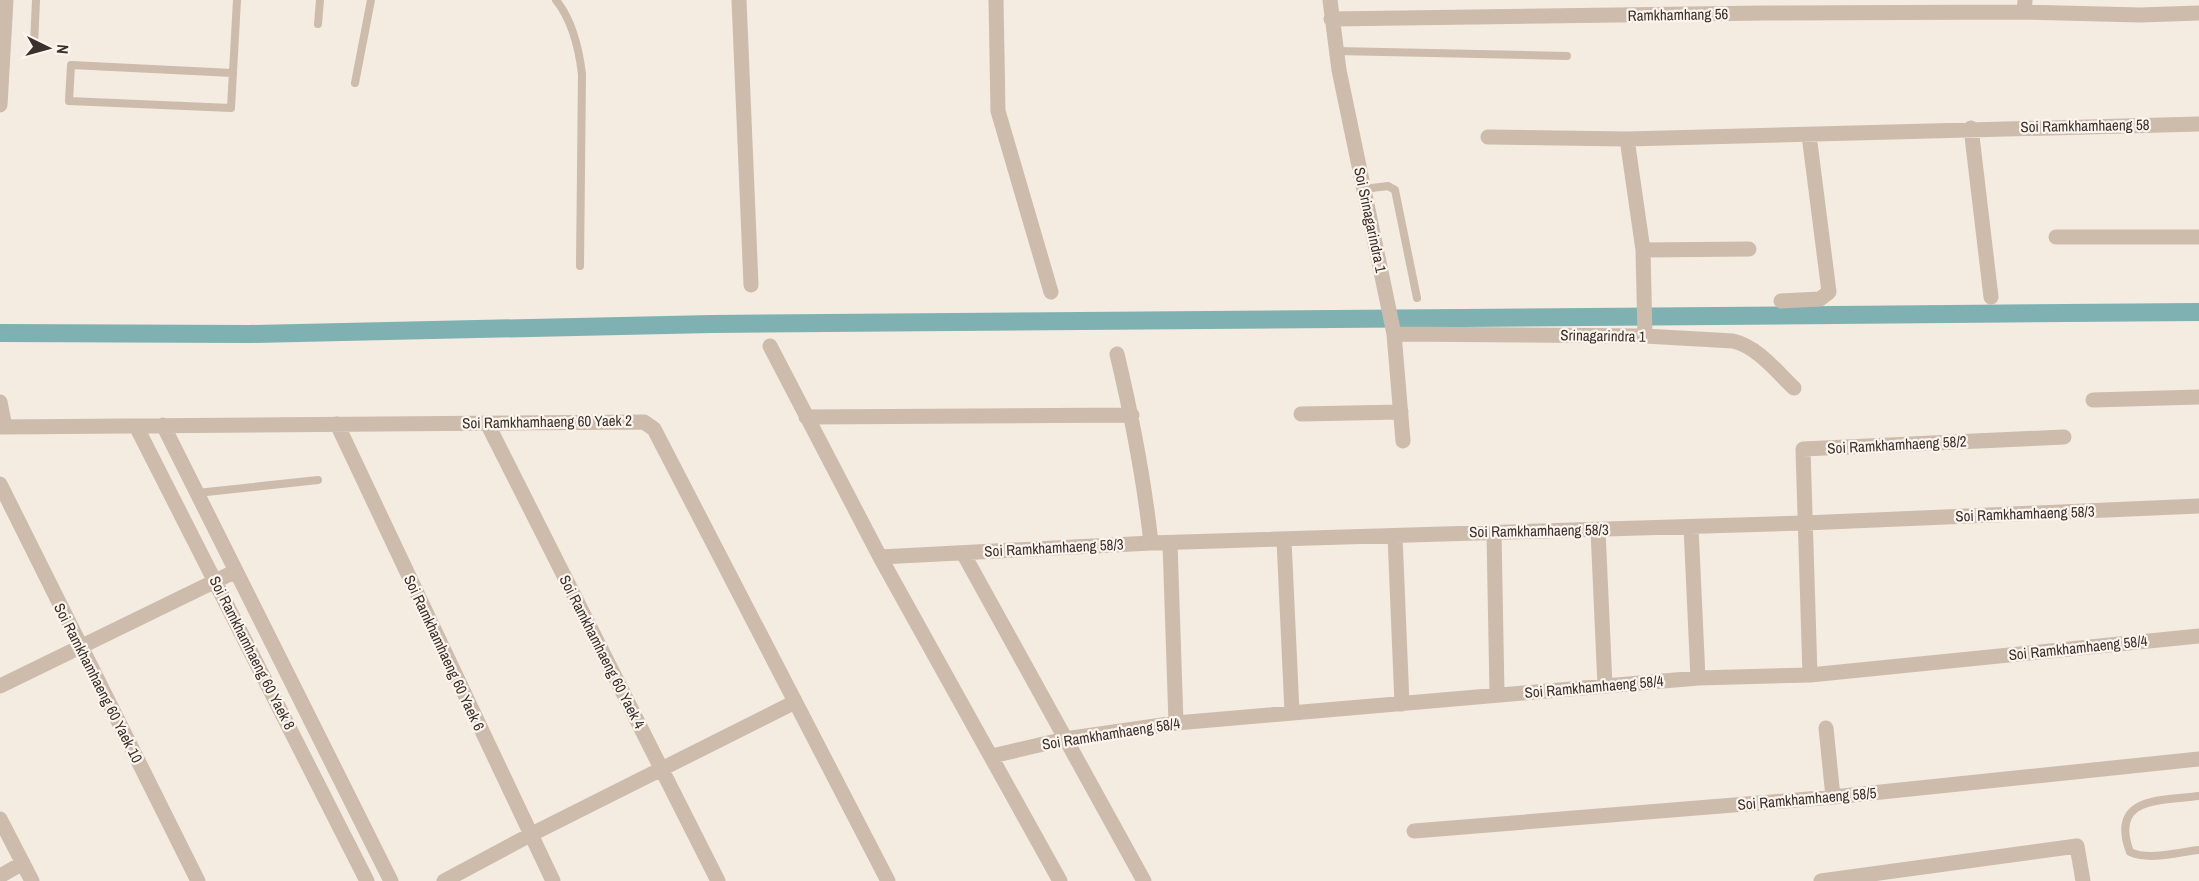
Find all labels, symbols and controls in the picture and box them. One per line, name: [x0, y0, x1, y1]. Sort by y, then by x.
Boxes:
street label: Ramkhamhang 56: [1628, 3, 1729, 26]
north arrow: [18, 18, 78, 78]
text: N: [52, 44, 74, 55]
street label: Soi Ramkhamhaeng 58: [2020, 114, 2150, 137]
street label: Soi Srinagarindra 1: [1349, 165, 1392, 275]
street label: Srinagarindra 1: [1560, 324, 1646, 347]
street label: Soi Ramkhamhaeng 60 Yaek 2: [462, 410, 632, 433]
street label: Soi Ramkhamhaeng 58/2: [1827, 430, 1967, 459]
street label: Soi Ramkhamhaeng 58/3: [1955, 501, 2095, 526]
street label: Soi Ramkhamhaeng 58/3: [1469, 519, 1609, 542]
street label: Soi Ramkhamhaeng 58/3: [984, 533, 1124, 562]
street label: Soi Ramkhamhaeng 60 Yaek 6: [399, 571, 490, 734]
street label: Soi Ramkhamhaeng 60 Yaek 4: [555, 571, 650, 732]
street label: Soi Ramkhamhaeng 60 Yaek 8: [205, 572, 300, 733]
street label: Soi Ramkhamhaeng 60 Yaek 10: [49, 599, 148, 766]
street label: Soi Ramkhamhaeng 58/4: [2007, 630, 2149, 665]
street label: Soi Ramkhamhaeng 58/4: [1524, 670, 1665, 703]
street label: Soi Ramkhamhaeng 58/4: [1040, 712, 1182, 755]
street label: Soi Ramkhamhaeng 58/5: [1737, 782, 1878, 815]

